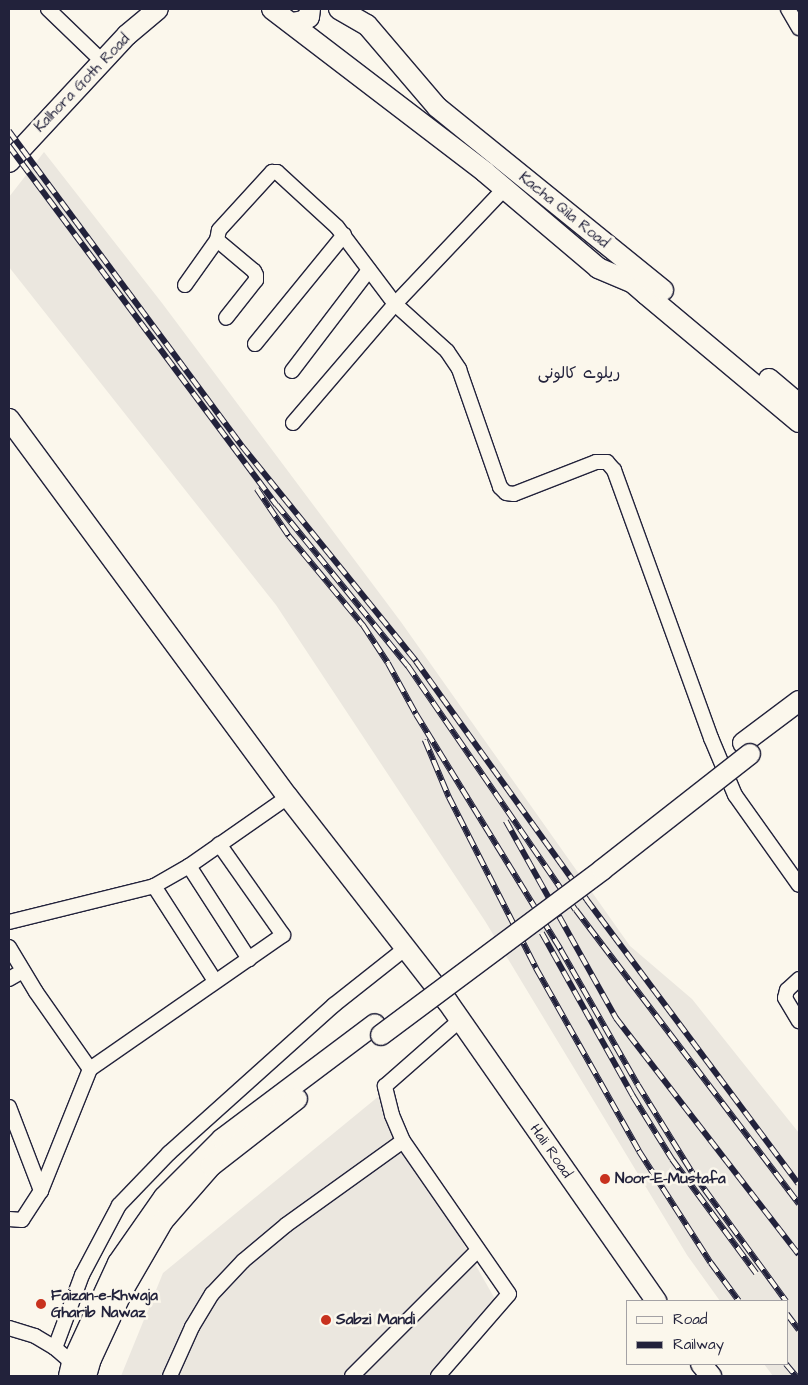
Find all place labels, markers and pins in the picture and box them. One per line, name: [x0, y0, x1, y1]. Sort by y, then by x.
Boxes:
place label: Noor-E-Mustafa: [615, 1170, 726, 1188]
marker: Noor-E-Mustafa: [599, 1173, 611, 1185]
place label: Faizan-e-Khwaja Gharib Nawaz: [51, 1286, 158, 1321]
marker: Faizan-e-Khwaja Gharib Nawaz: [35, 1298, 47, 1310]
place label: Sabzi Mandi: [336, 1311, 415, 1329]
marker: Sabzi Mandi: [320, 1314, 332, 1326]

